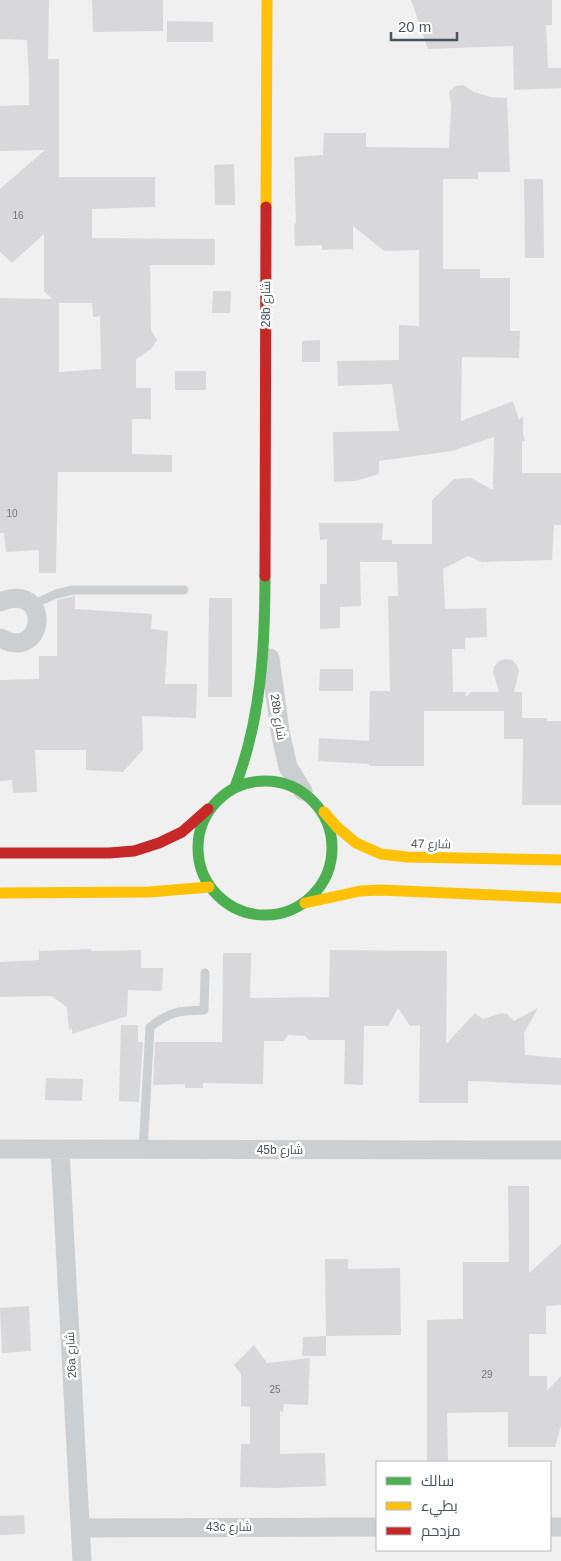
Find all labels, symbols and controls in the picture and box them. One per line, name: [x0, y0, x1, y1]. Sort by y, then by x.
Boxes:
scale bar: [391, 10, 457, 42]
text: 20 m: [398, 18, 431, 35]
house number: 16: [12, 210, 24, 221]
street label: 28b شارع: [259, 281, 274, 327]
house number: 10: [6, 508, 18, 519]
street label: 28b شارع: [266, 693, 289, 741]
street label: شارع 47: [411, 837, 451, 852]
street label: 45b شارع: [257, 1143, 303, 1158]
street label: 26a شارع: [63, 1331, 80, 1379]
house number: 29: [481, 1369, 493, 1380]
house number: 25: [269, 1384, 281, 1395]
legend: [376, 1461, 551, 1551]
text: سالك: [421, 1472, 454, 1489]
text: بطيء: [421, 1497, 458, 1518]
street label: 43c شارع: [206, 1520, 252, 1535]
text: مزدحم: [421, 1522, 461, 1541]

